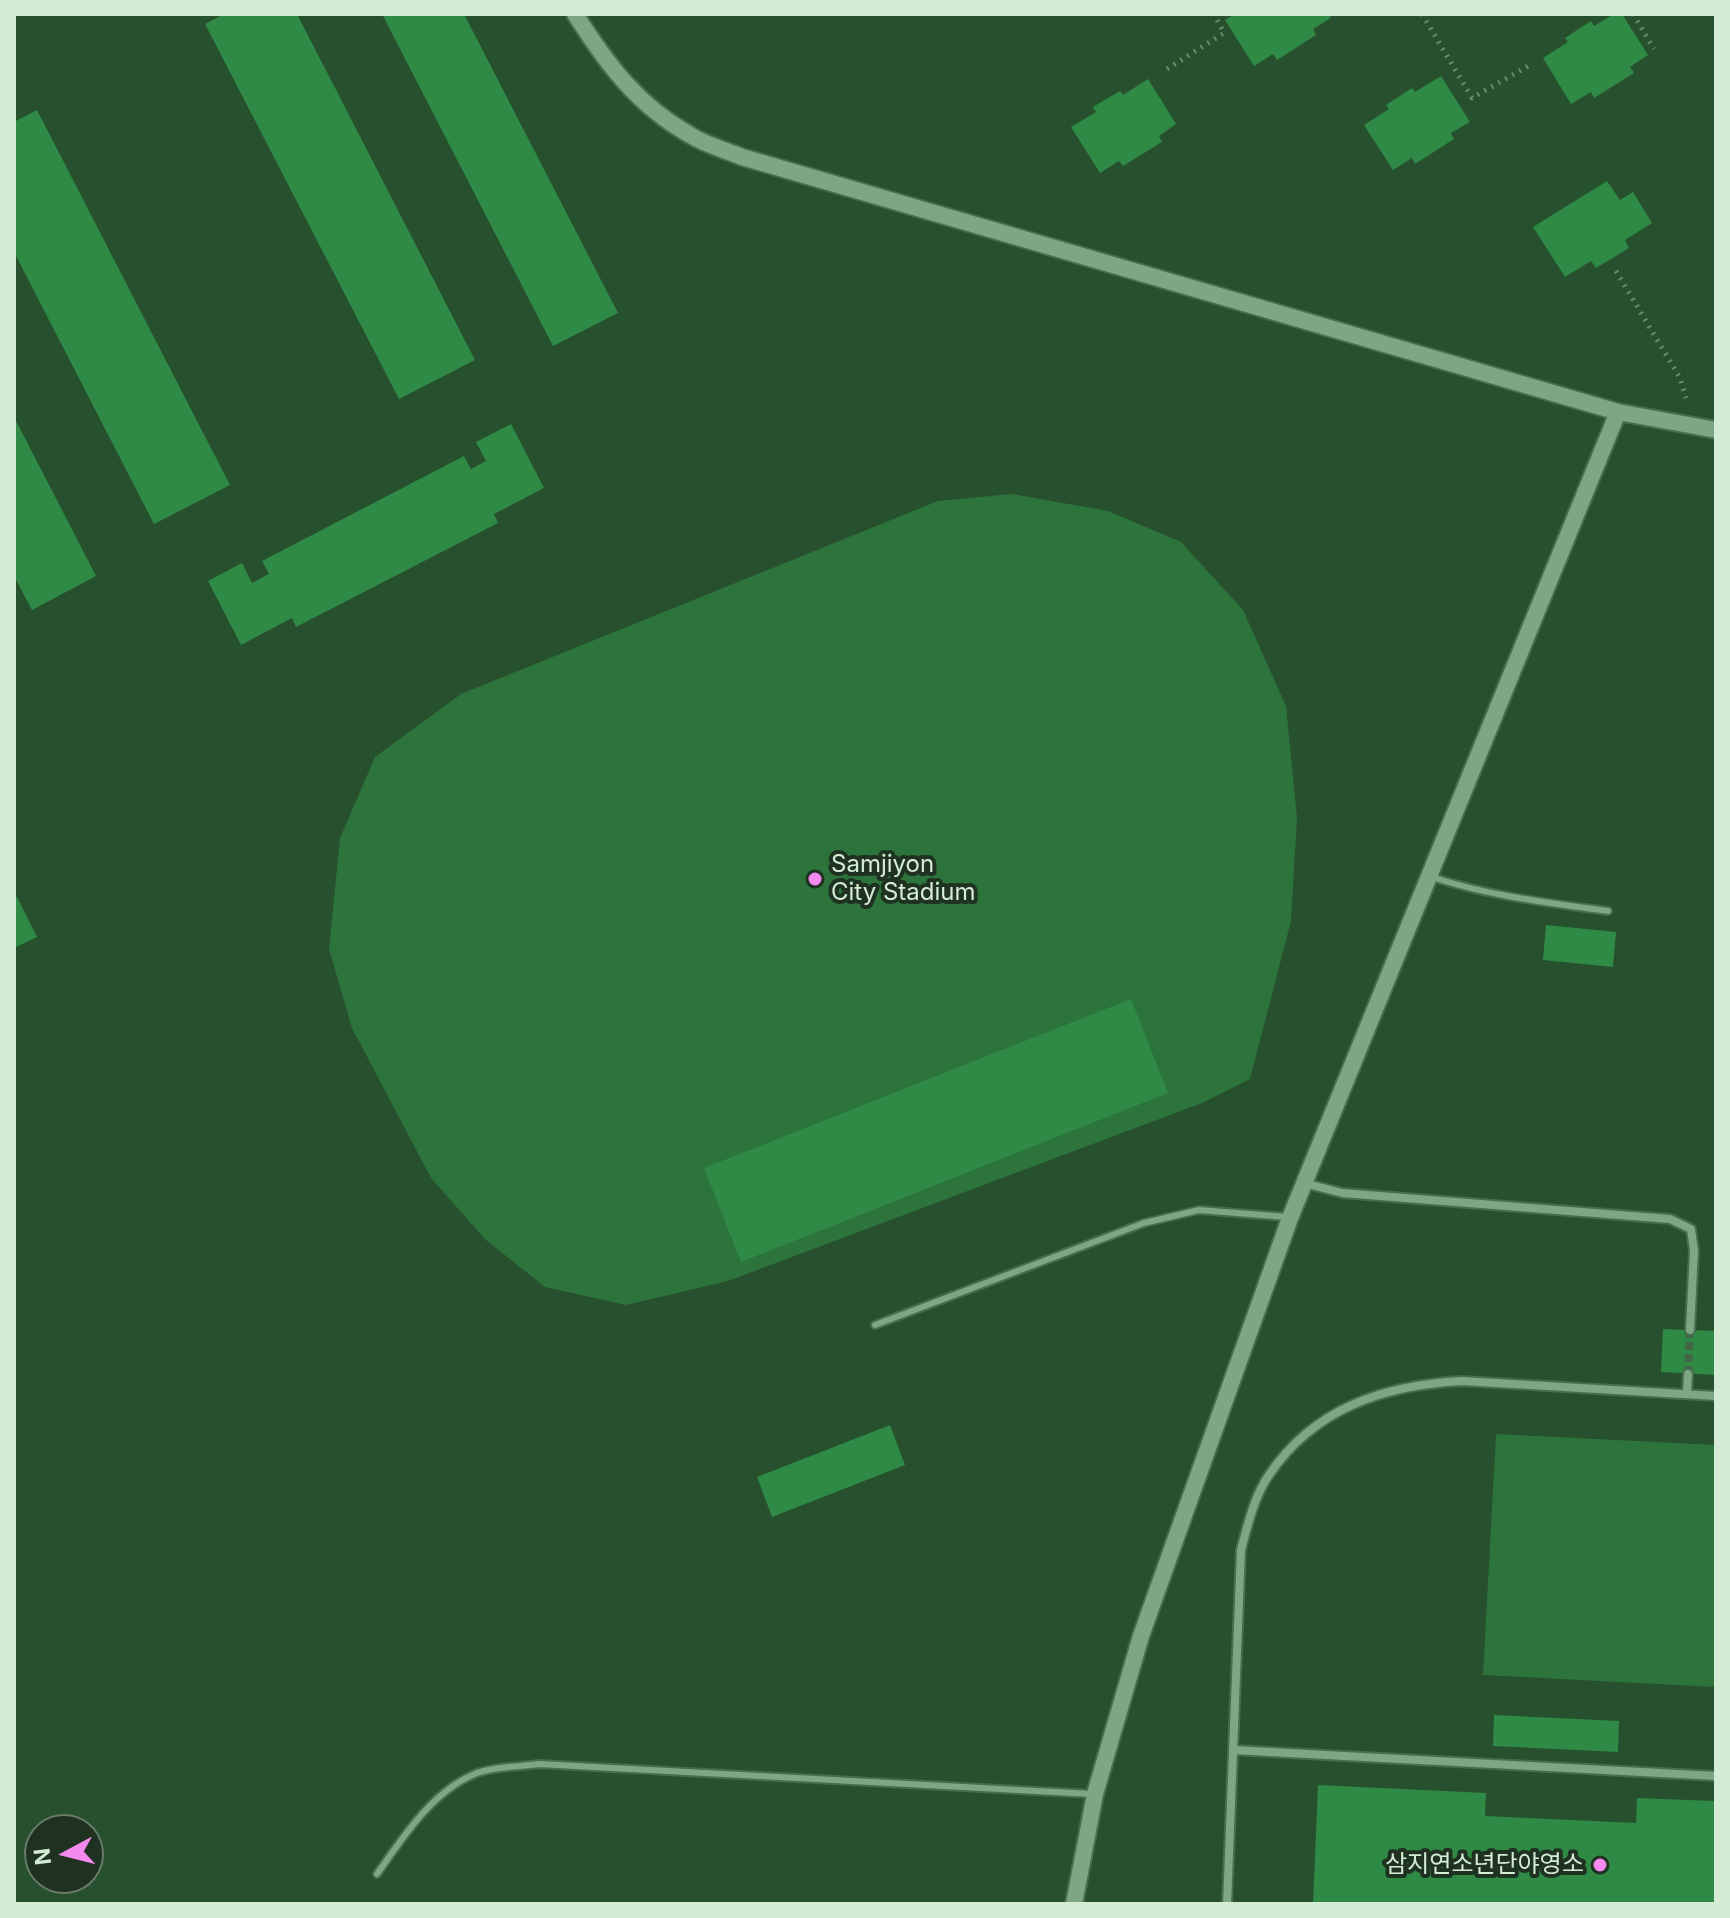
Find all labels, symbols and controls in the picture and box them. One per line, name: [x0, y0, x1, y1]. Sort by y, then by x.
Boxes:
place label: Samjiyon City Stadium: [831, 851, 975, 907]
marker: Samjiyon City Stadium: [806, 870, 824, 888]
north arrow: [24, 1814, 104, 1894]
text: N: [28, 1847, 56, 1867]
place label: 삼지연소년단야영소: [1385, 1851, 1584, 1879]
marker: 삼지연소년단야영소: [1591, 1856, 1609, 1874]

